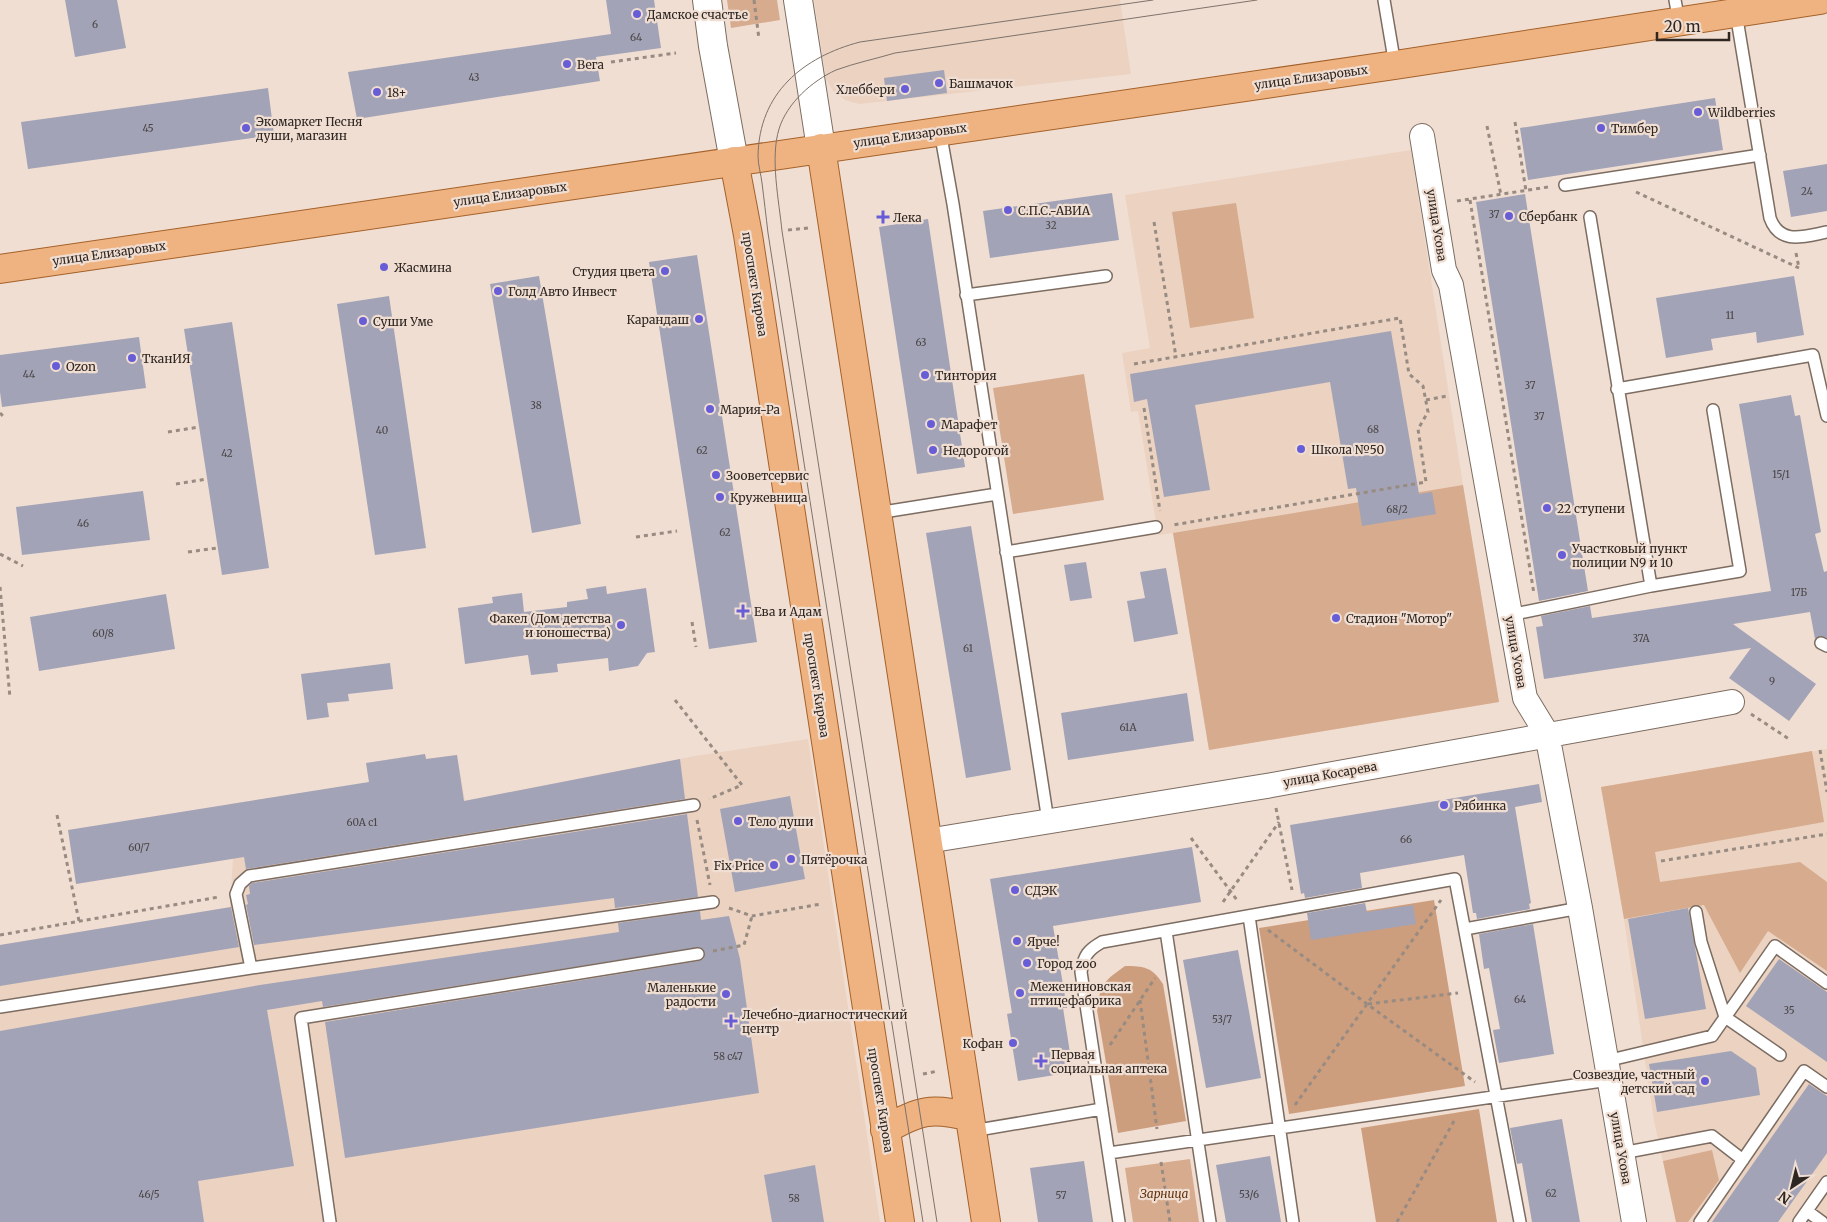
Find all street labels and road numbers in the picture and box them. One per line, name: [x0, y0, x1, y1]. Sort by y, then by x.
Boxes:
street label: улица Елизаровых: [1253, 61, 1370, 92]
street label: улица Елизаровых: [852, 119, 969, 150]
street label: улица Елизаровых: [452, 178, 569, 209]
street label: улица Усова: [1424, 188, 1450, 263]
street label: проспект Кирова: [739, 231, 771, 338]
street label: улица Елизаровых: [51, 237, 168, 268]
street label: улица Усова: [1502, 615, 1530, 690]
street label: проспект Кирова: [801, 632, 833, 739]
street label: улица Косарева: [1282, 758, 1379, 790]
street label: проспект Кирова: [865, 1047, 897, 1154]
street label: улица Усова: [1607, 1111, 1635, 1186]

